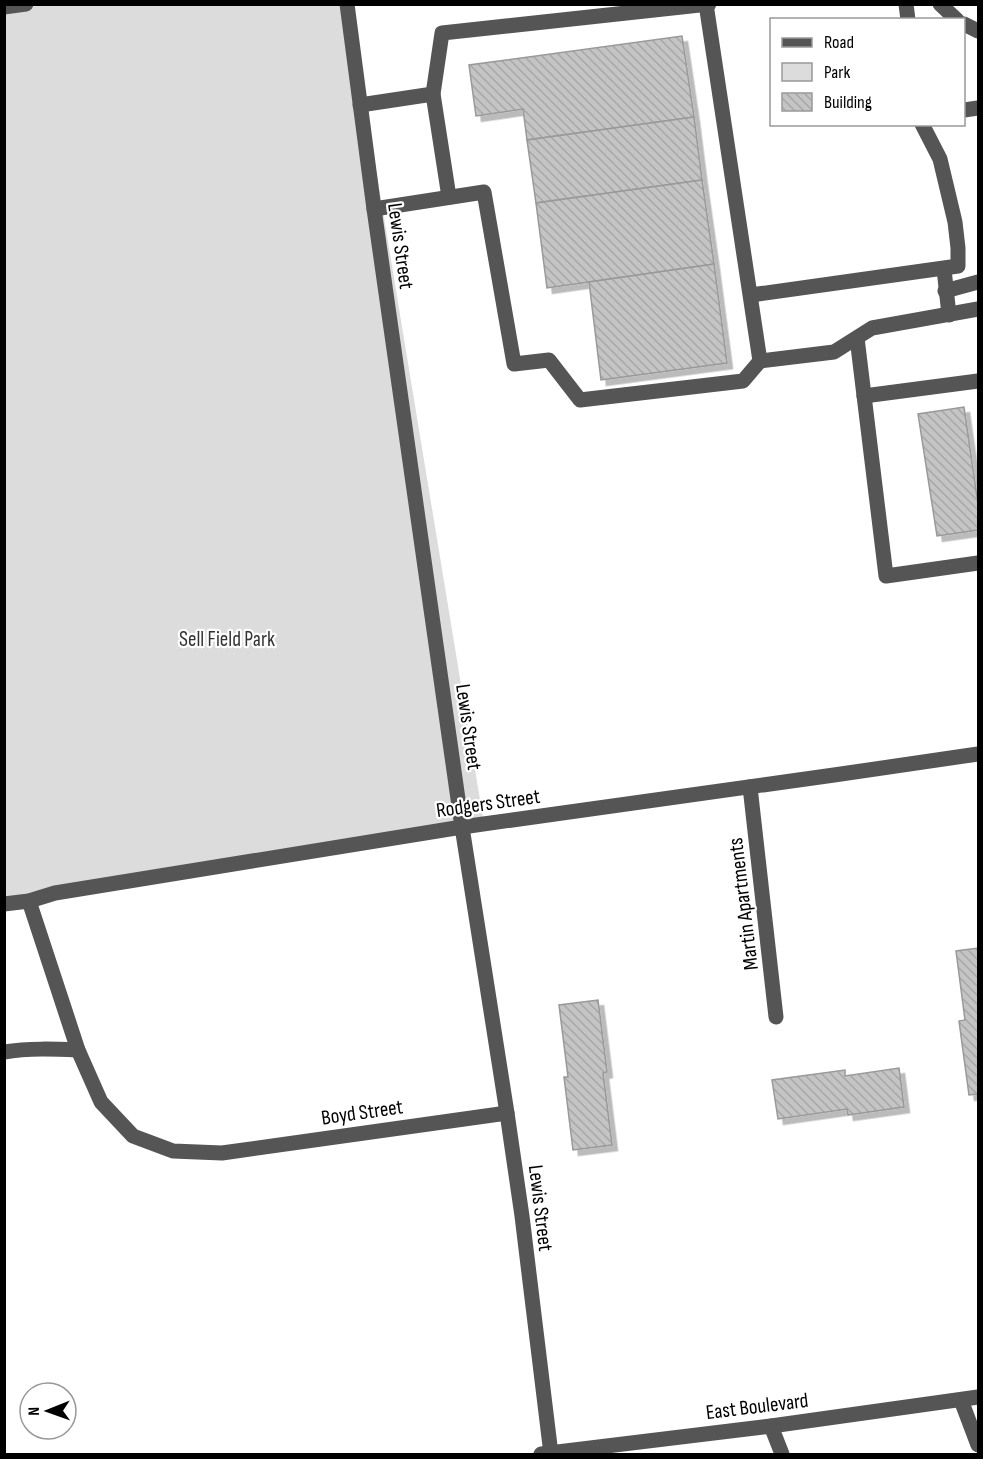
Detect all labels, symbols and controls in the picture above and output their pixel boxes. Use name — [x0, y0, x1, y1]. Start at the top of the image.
legend — [770, 18, 965, 126]
text: Road — [824, 32, 854, 53]
text: Park — [824, 62, 850, 83]
text: Building — [824, 92, 872, 113]
street label: Lewis Street — [382, 201, 419, 291]
park label: Sell Field Park — [179, 627, 275, 652]
street label: Lewis Street — [450, 682, 487, 772]
street label: Rodgers Street — [435, 784, 542, 823]
street label: Martin Apartments — [723, 836, 764, 972]
street label: Boyd Street — [320, 1094, 405, 1131]
street label: Lewis Street — [523, 1163, 558, 1253]
north arrow — [18, 1381, 78, 1441]
street label: East Boulevard — [704, 1388, 810, 1425]
text: N — [25, 1407, 44, 1416]

